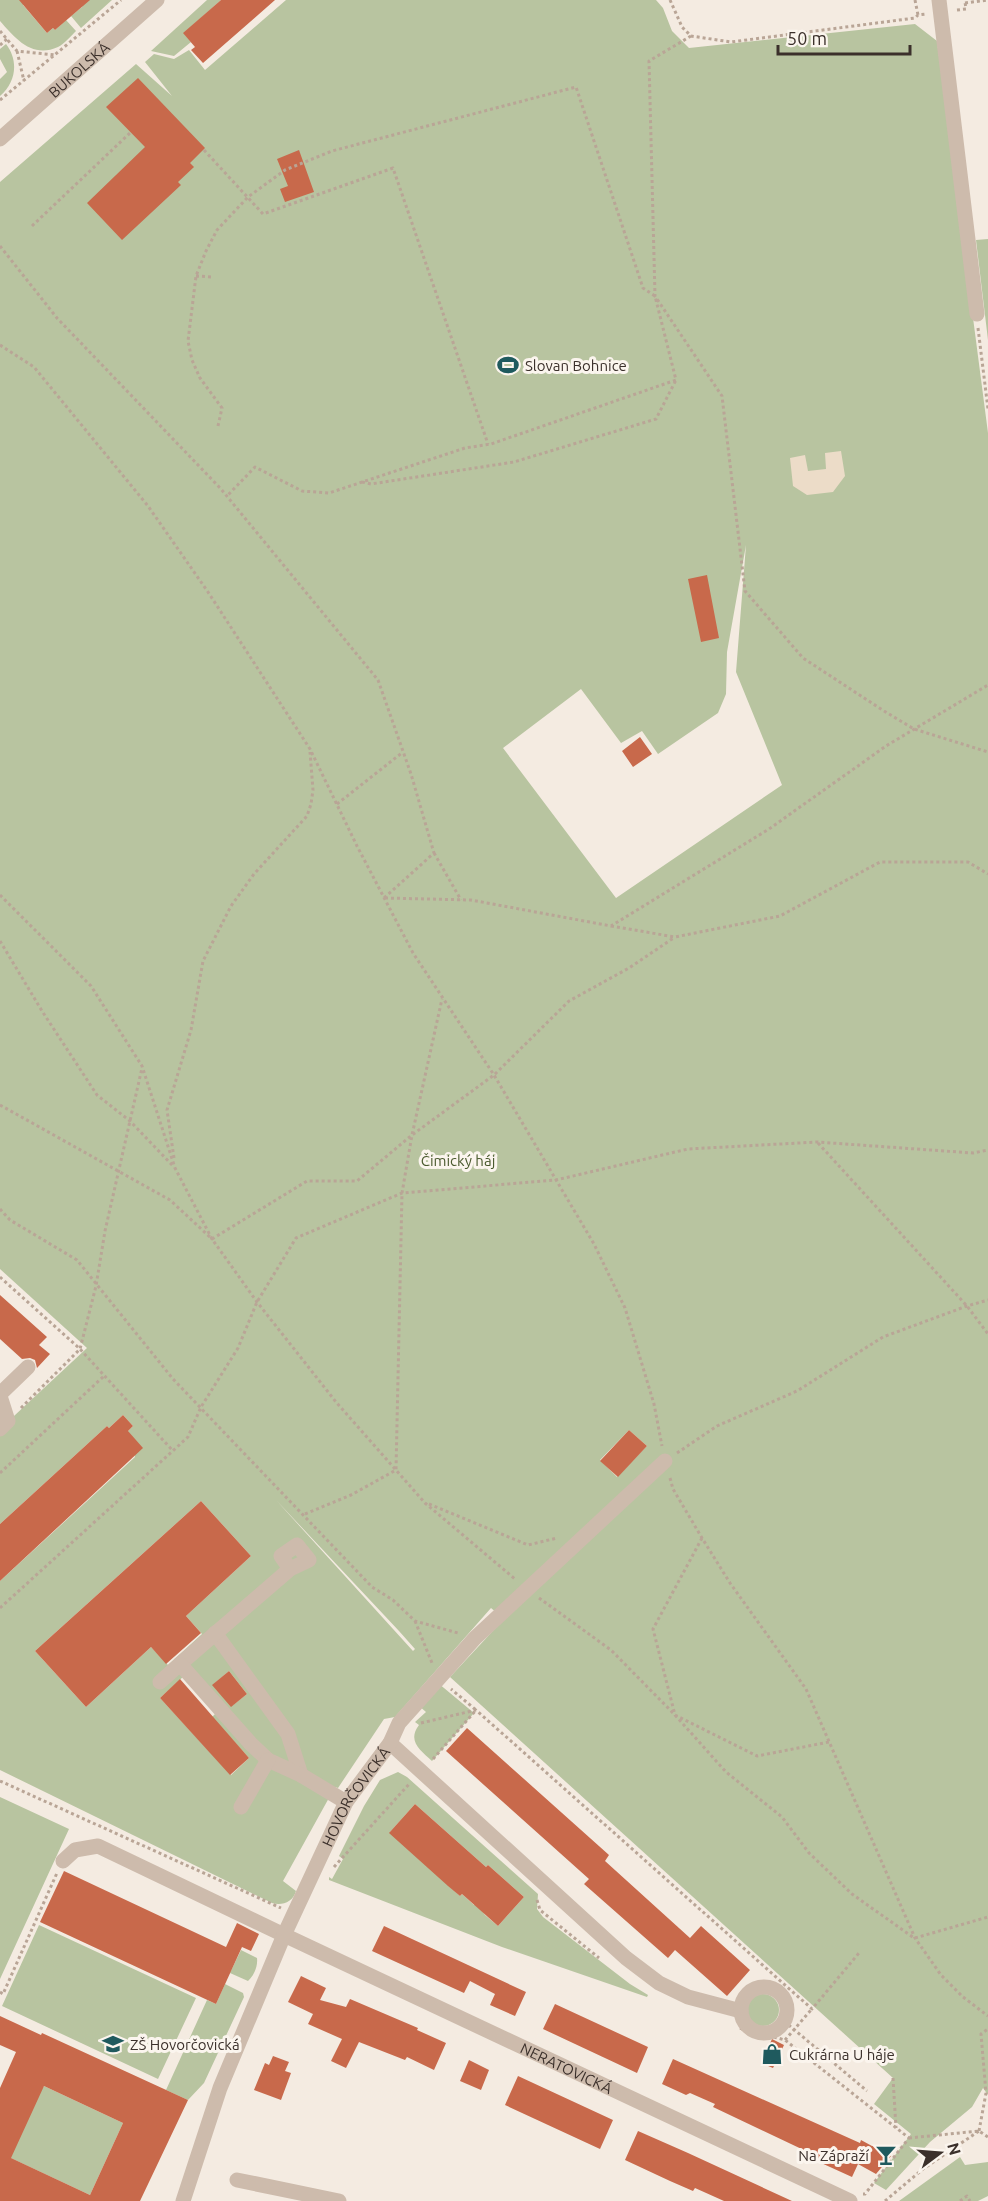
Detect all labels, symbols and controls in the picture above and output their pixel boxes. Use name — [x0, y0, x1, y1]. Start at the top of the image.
scale bar — [778, 18, 910, 56]
text: 50 m — [787, 28, 827, 48]
street label: BUKOLSKÁ — [45, 38, 113, 101]
sports icon: Slovan Bohnice — [496, 353, 520, 377]
place label: Slovan Bohnice — [525, 357, 627, 374]
park label: Čimický háj — [421, 1152, 495, 1169]
street label: HOVORČOVICKÁ — [318, 1743, 393, 1849]
school or university icon: ZŠ Hovorčovická — [101, 2032, 125, 2056]
place label: ZŠ Hovorčovická — [130, 2036, 240, 2053]
street label: NERATOVICKÁ — [518, 2039, 615, 2097]
shop icon: Cukrárna U háje — [760, 2042, 784, 2066]
place label: Cukrárna U háje — [789, 2046, 895, 2063]
north arrow — [910, 2123, 970, 2183]
text: N — [944, 2141, 965, 2157]
bar icon: Na Zápraží — [874, 2143, 898, 2167]
place label: Na Zápraží — [798, 2147, 869, 2164]

